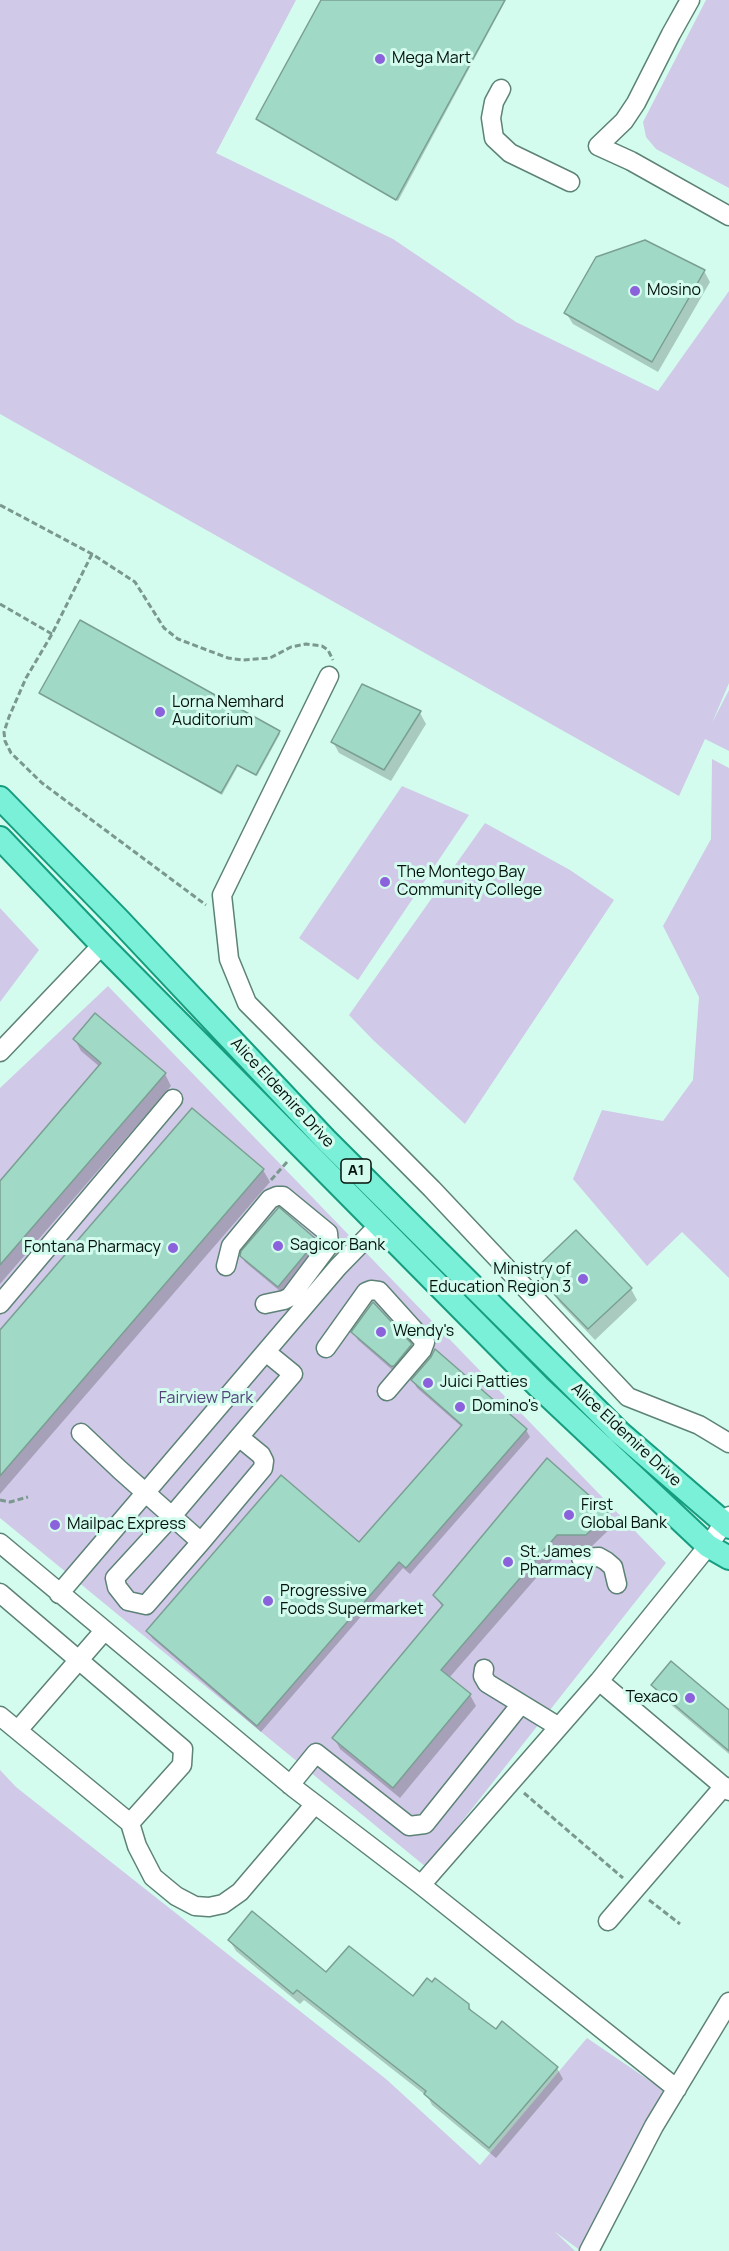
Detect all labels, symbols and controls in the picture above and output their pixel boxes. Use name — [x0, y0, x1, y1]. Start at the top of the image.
place label: Mega Mart — [392, 49, 471, 69]
marker: Mega Mart — [373, 52, 387, 66]
place label: Mosino — [647, 281, 701, 301]
marker: Mosino — [628, 284, 642, 298]
place label: Lorna Nemhard Auditorium — [172, 693, 284, 731]
marker: Lorna Nemhard Auditorium — [153, 705, 167, 719]
place label: The Montego Bay Community College — [397, 863, 542, 901]
marker: The Montego Bay Community College — [378, 875, 392, 889]
street label: Alice Eldemire Drive — [226, 1034, 338, 1152]
road number: A1 — [341, 1159, 371, 1183]
place label: Sagicor Bank — [290, 1236, 385, 1256]
place label: Fontana Pharmacy — [24, 1238, 161, 1258]
marker: Sagicor Bank — [271, 1239, 285, 1253]
marker: Fontana Pharmacy — [166, 1241, 180, 1255]
place label: Ministry of Education Region 3 — [429, 1260, 571, 1298]
marker: Ministry of Education Region 3 — [576, 1272, 590, 1286]
place label: Wendy's — [393, 1322, 454, 1342]
marker: Wendy's — [374, 1325, 388, 1339]
place label: Juici Patties — [440, 1373, 528, 1393]
marker: Juici Patties — [421, 1376, 435, 1390]
street label: Alice Eldemire Drive — [567, 1379, 685, 1491]
park label: Fairview Park — [159, 1389, 253, 1409]
place label: Domino's — [472, 1397, 538, 1417]
marker: Domino's — [453, 1400, 467, 1414]
place label: First Global Bank — [581, 1496, 667, 1534]
marker: First Global Bank — [562, 1508, 576, 1522]
place label: Mailpac Express — [67, 1515, 186, 1535]
marker: Mailpac Express — [48, 1518, 62, 1532]
place label: St. James Pharmacy — [520, 1543, 593, 1581]
marker: St. James Pharmacy — [501, 1555, 515, 1569]
place label: Progressive Foods Supermarket — [280, 1582, 424, 1620]
marker: Progressive Foods Supermarket — [261, 1594, 275, 1608]
place label: Texaco — [626, 1688, 678, 1708]
marker: Texaco — [683, 1691, 697, 1705]

